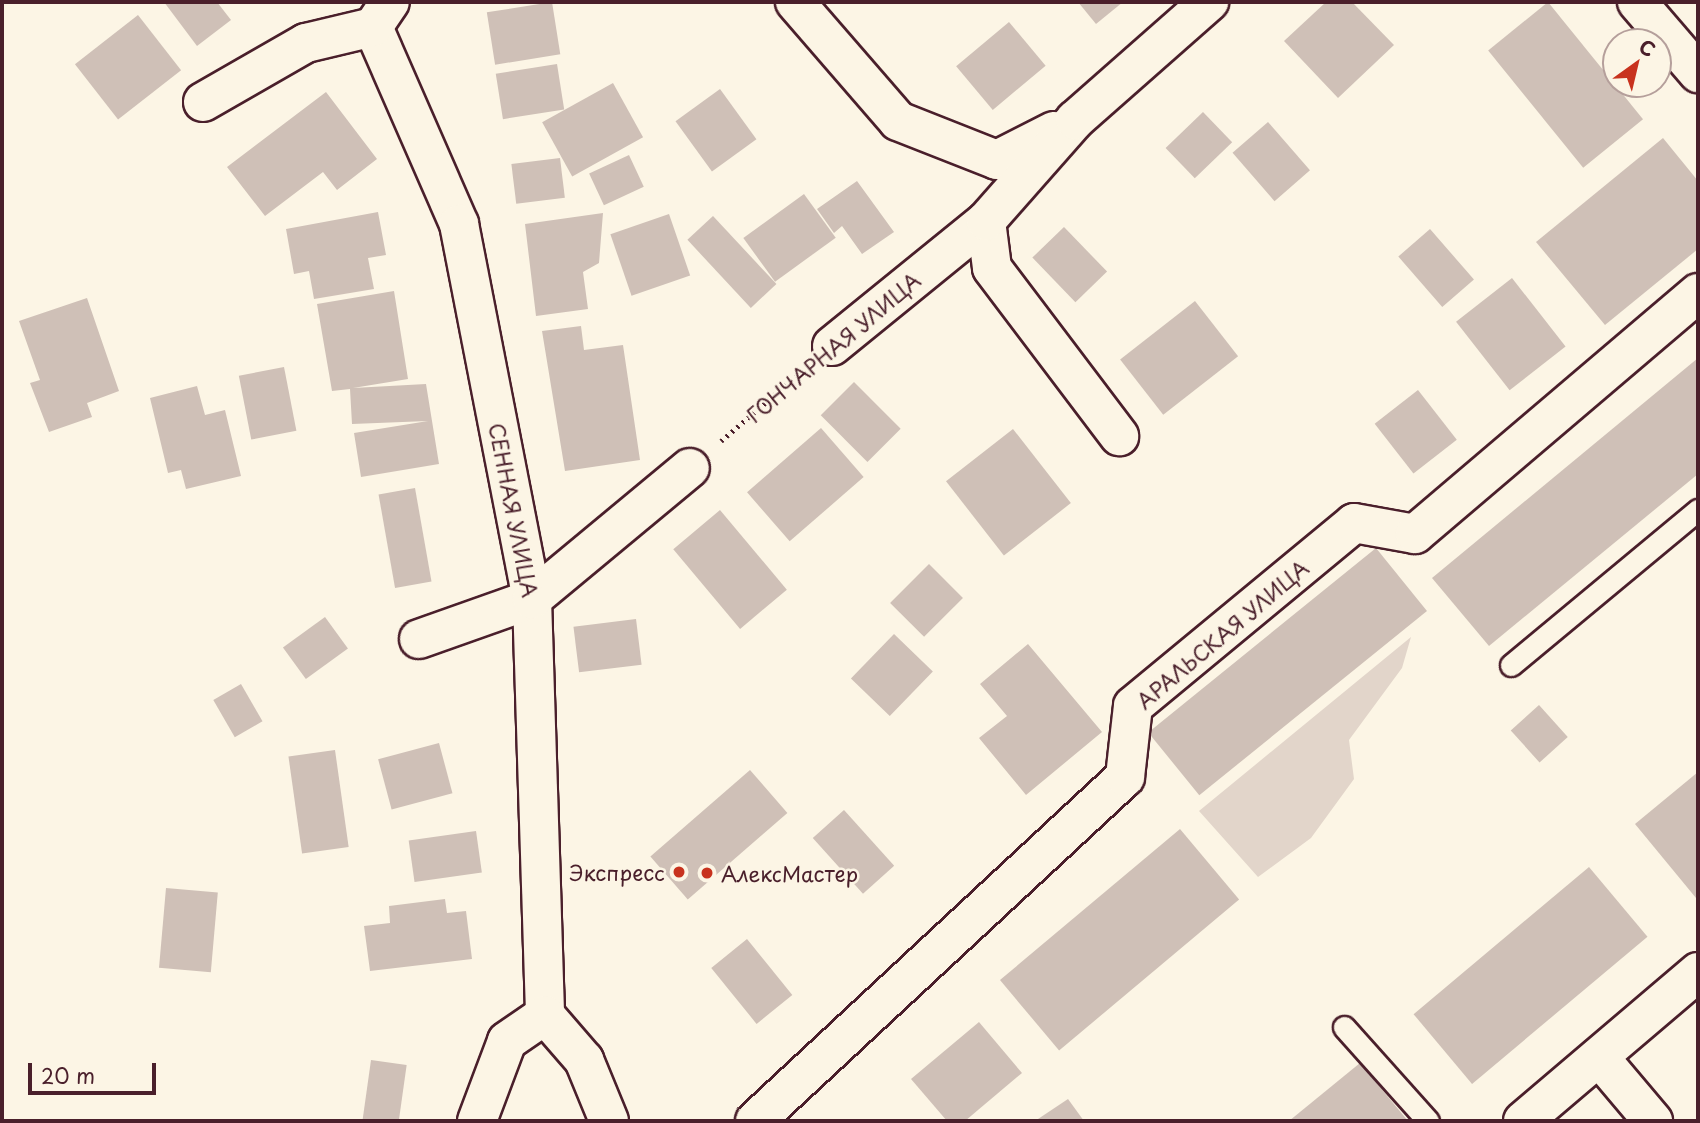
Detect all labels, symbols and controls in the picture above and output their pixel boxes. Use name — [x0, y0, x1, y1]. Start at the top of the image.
north arrow — [1602, 28, 1672, 98]
text: С — [1634, 32, 1661, 63]
street label: ГОНЧАРНАЯ УЛИЦА — [741, 267, 925, 427]
street label: СЕННАЯ УЛИЦА — [485, 421, 543, 599]
street label: АРАЛЬСКАЯ УЛИЦА — [1131, 555, 1313, 713]
place label: Экспресс — [569, 859, 665, 885]
place label: АлексМастер — [721, 860, 858, 886]
marker: Экспресс — [671, 864, 687, 880]
marker: АлексМастер — [699, 865, 715, 881]
scale bar — [32, 1050, 159, 1094]
text: 20 m — [41, 1059, 95, 1091]

